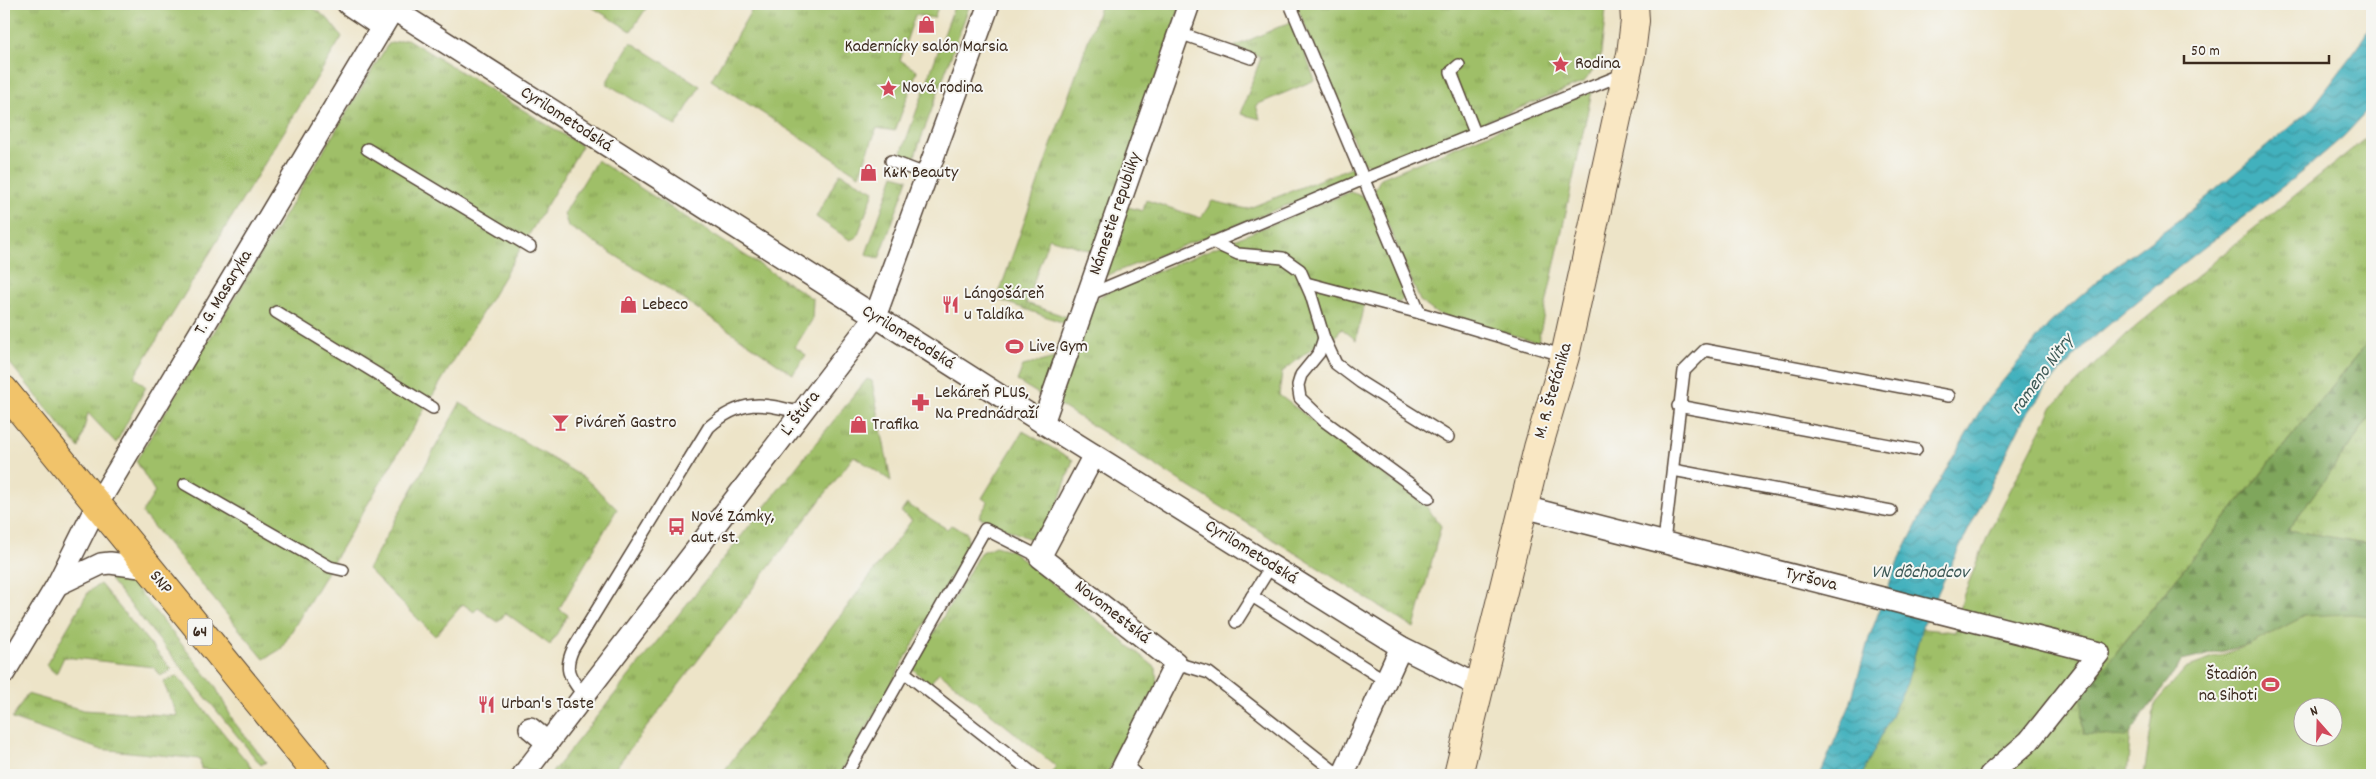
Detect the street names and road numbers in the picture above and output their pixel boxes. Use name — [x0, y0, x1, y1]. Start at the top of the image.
street label: Cyrilometodská — [515, 81, 617, 159]
street label: Námestie republiky — [1083, 149, 1149, 279]
street label: T. G. Masaryka — [189, 245, 260, 340]
street label: Cyrilometodská — [857, 299, 959, 377]
street label: M. R. Štefánika — [1528, 340, 1580, 442]
street label: Ľ. Štúra — [775, 386, 827, 442]
street label: Cyrilometodská — [1200, 514, 1302, 592]
street label: Tyršova — [1782, 561, 1840, 599]
street label: SNP — [142, 565, 178, 601]
street label: Novomestská — [1068, 575, 1156, 651]
road number: 64 — [188, 618, 212, 646]

